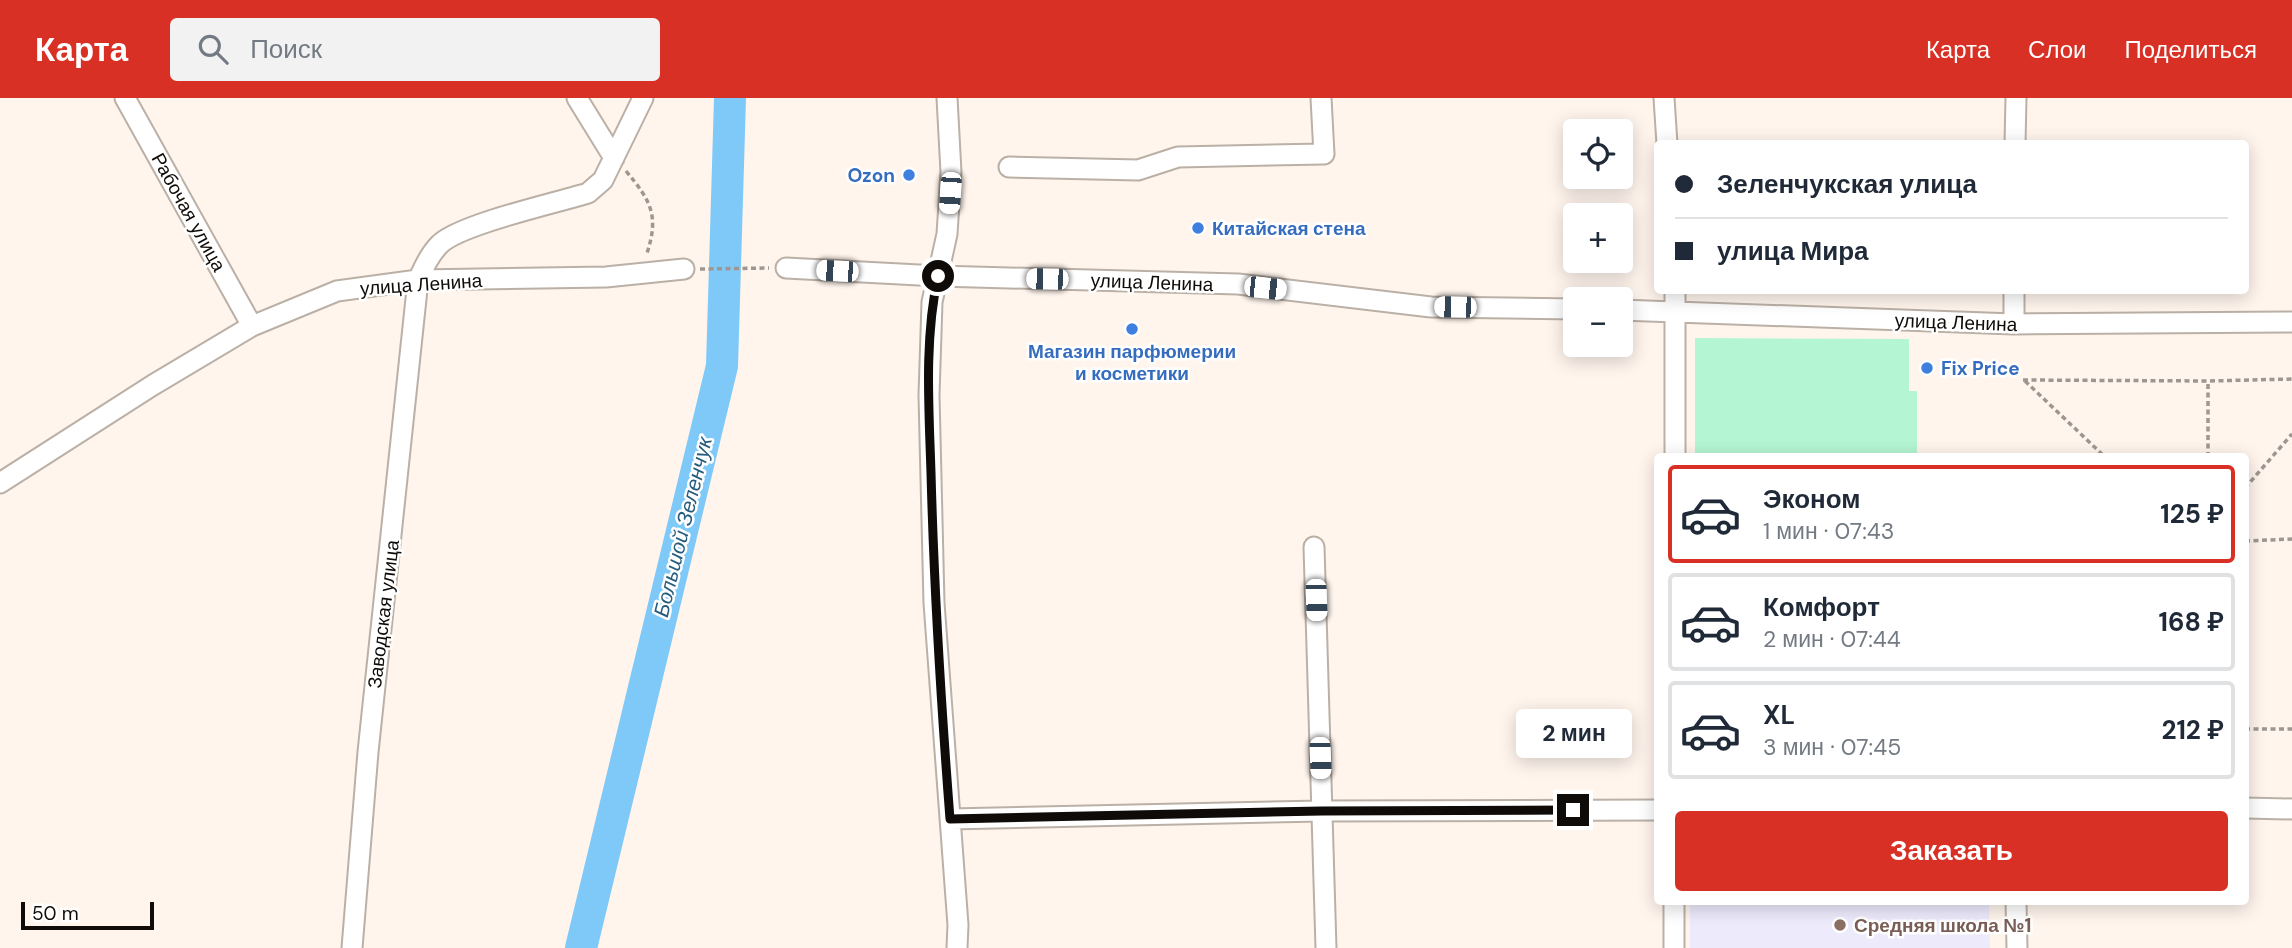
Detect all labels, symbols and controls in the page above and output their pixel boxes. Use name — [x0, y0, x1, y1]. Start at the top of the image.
search box — [170, 18, 660, 81]
text: Карта — [35, 28, 128, 71]
icon: search — [194, 30, 232, 68]
text: Поиск — [250, 32, 322, 66]
text: Карта — [1926, 34, 1990, 65]
text: Слои — [2028, 34, 2086, 65]
text: Поделиться — [2124, 34, 2257, 65]
map controls — [1563, 119, 1633, 357]
button: locate — [1563, 119, 1633, 189]
street label: Рабочая улица — [146, 149, 232, 276]
place label: Ozon — [847, 163, 895, 188]
marker: Ozon — [901, 167, 917, 183]
text: Зеленчукская улица — [1717, 167, 1977, 201]
car — [939, 171, 962, 215]
button: + — [1563, 203, 1633, 273]
place label: Китайская стена — [1212, 216, 1366, 241]
marker: Китайская стена — [1190, 220, 1206, 236]
text: улица Мира — [1717, 234, 1868, 268]
car — [816, 259, 859, 283]
route start — [922, 260, 954, 292]
street label: улица Ленина — [359, 268, 483, 301]
car — [1026, 268, 1069, 290]
street label: улица Ленина — [1090, 268, 1214, 297]
car — [1244, 275, 1287, 301]
button: − — [1563, 287, 1633, 357]
car — [1434, 296, 1477, 318]
street label: улица Ленина — [1894, 308, 2018, 337]
marker: Магазин парфюмерии и косметики — [1124, 321, 1140, 337]
place label: Магазин парфюмерии и косметики — [1028, 339, 1236, 386]
place label: Fix Price — [1941, 356, 2020, 381]
marker: Fix Price — [1919, 360, 1935, 376]
water label: Большой Зеленчук — [647, 433, 719, 620]
text: Эконом — [1763, 482, 1861, 516]
icon: car — [1679, 483, 1742, 546]
text: 125 ₽ — [2160, 497, 2224, 531]
text: 1 мин · 07:43 — [1763, 516, 1894, 546]
street label: Заводская улица — [362, 538, 405, 690]
car — [1305, 579, 1328, 621]
text: Комфорт — [1763, 590, 1880, 624]
icon: car — [1679, 591, 1742, 654]
text: 168 ₽ — [2158, 605, 2224, 639]
text: 2 мин · 07:44 — [1763, 624, 1901, 654]
text: XL — [1763, 698, 1795, 732]
icon: car — [1679, 699, 1742, 762]
callout: 2 мин — [1515, 708, 1631, 758]
text: 212 ₽ — [2161, 713, 2224, 747]
text: 2 мин — [1542, 718, 1606, 748]
text: 3 мин · 07:45 — [1763, 732, 1901, 762]
car — [1309, 737, 1332, 779]
route end — [1557, 794, 1589, 826]
button: Заказать — [1675, 811, 2228, 891]
scale bar — [21, 899, 154, 931]
text: 50 m — [32, 901, 79, 926]
place label: Средняя школа №1 — [1854, 913, 2032, 938]
marker: Средняя школа №1 — [1832, 917, 1848, 933]

